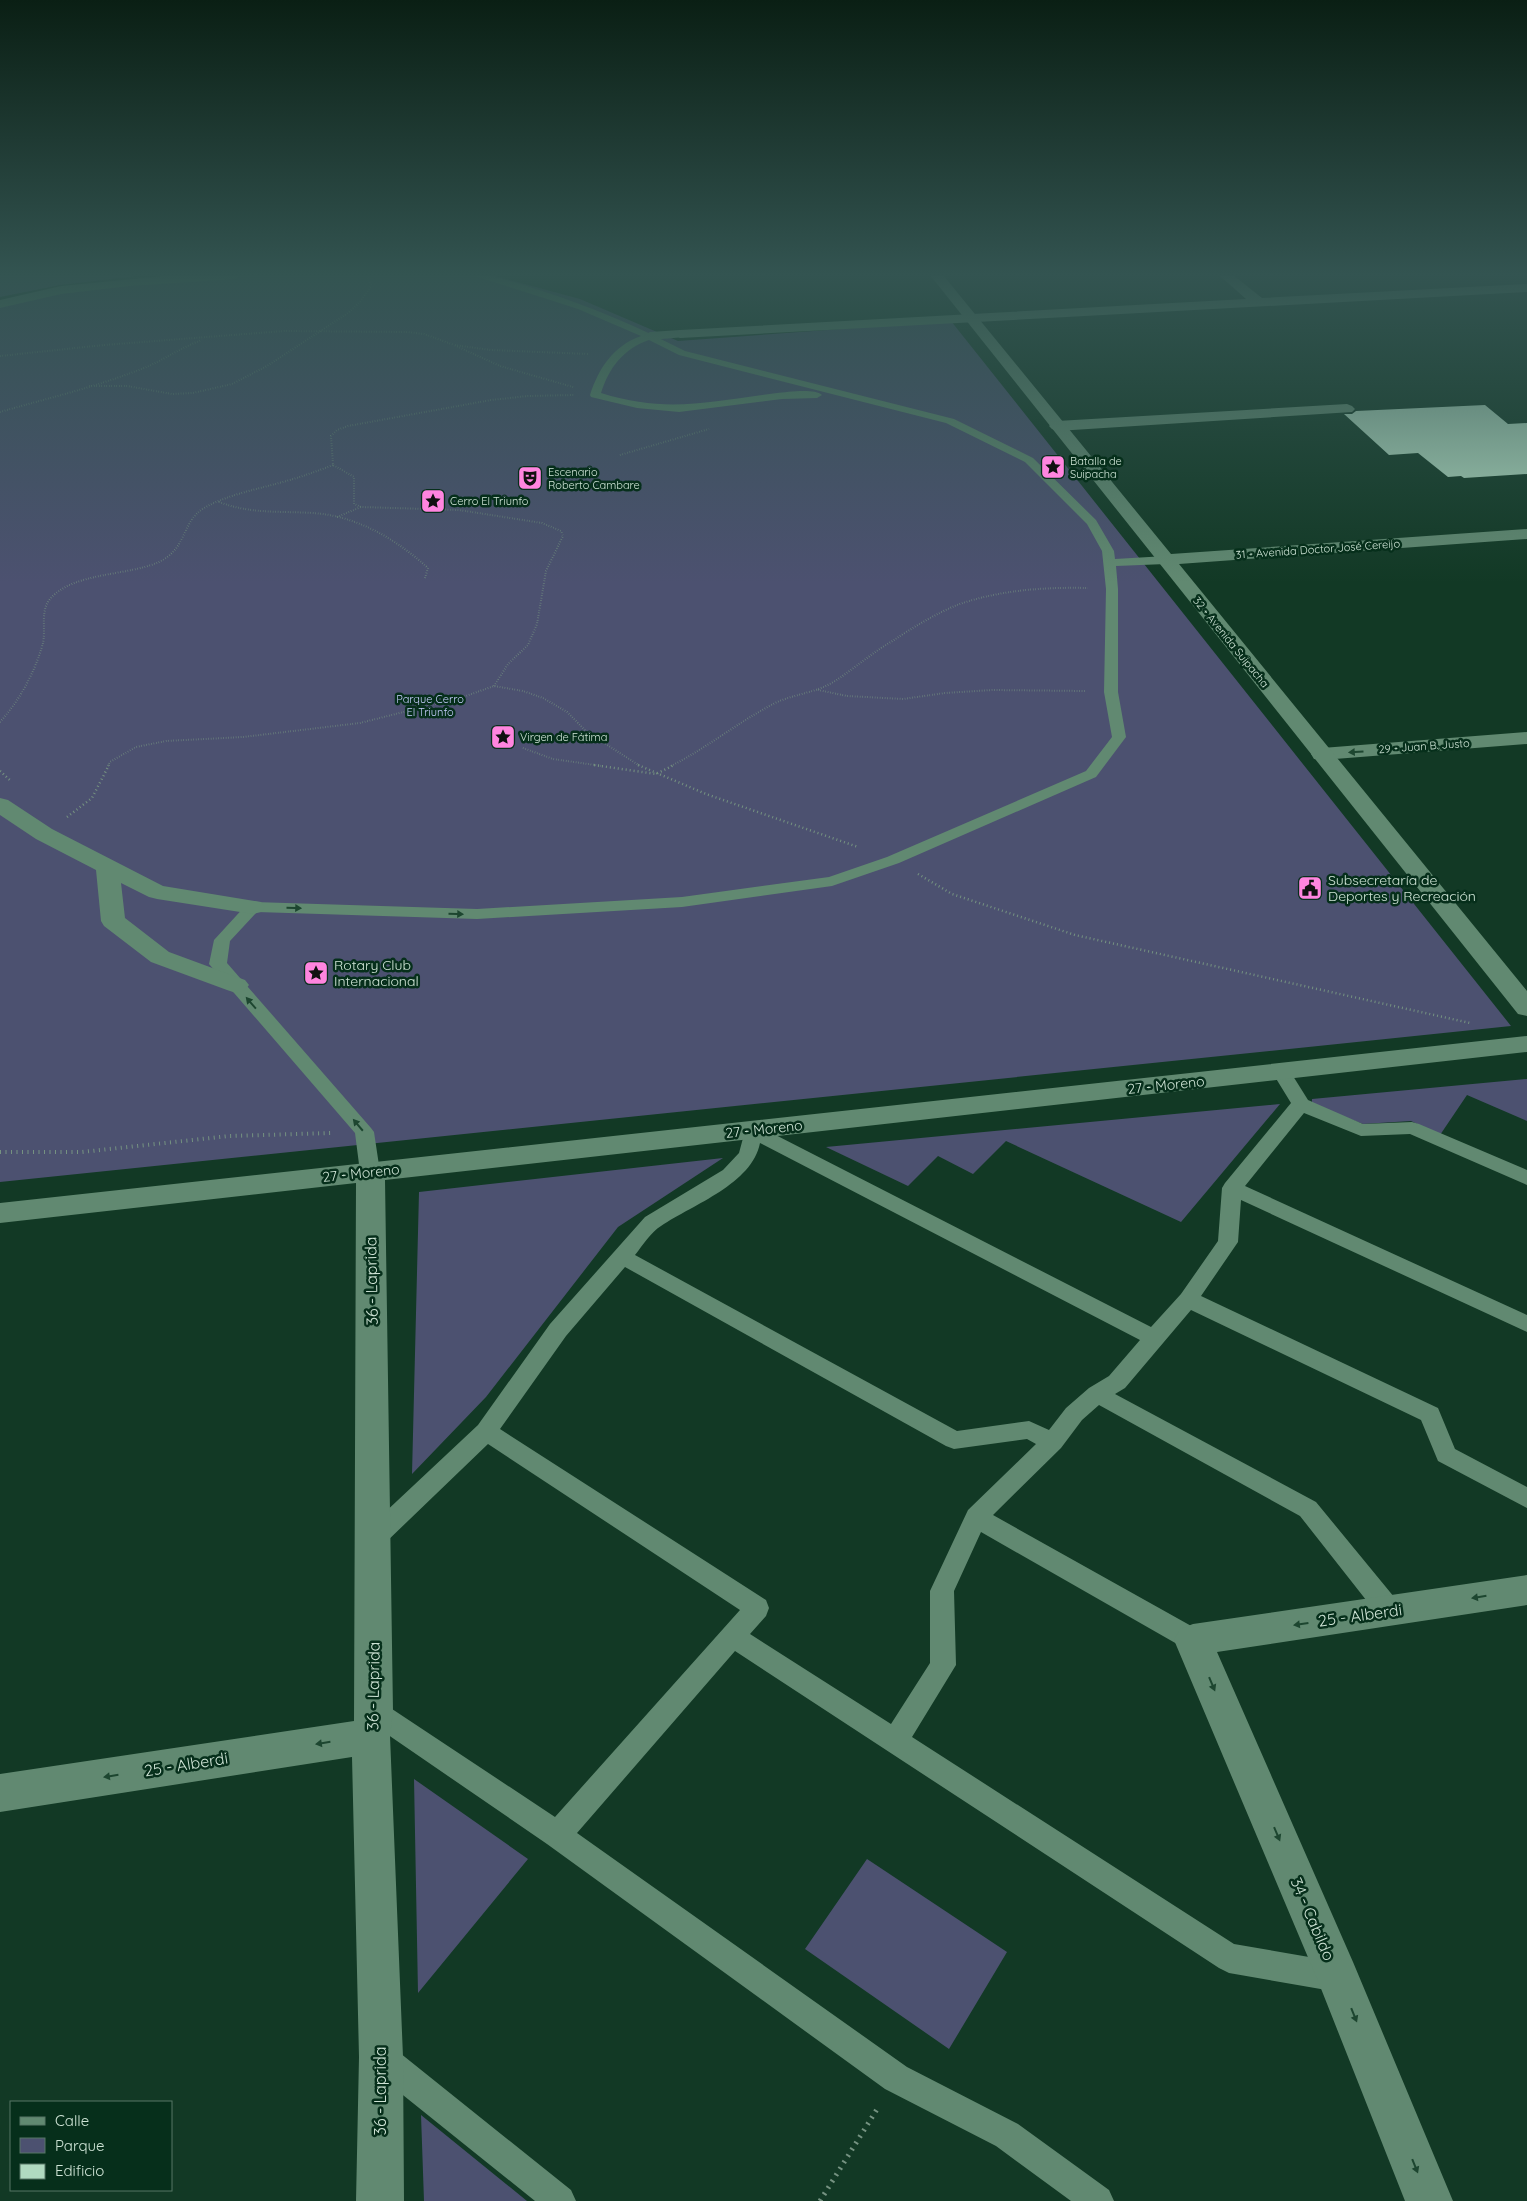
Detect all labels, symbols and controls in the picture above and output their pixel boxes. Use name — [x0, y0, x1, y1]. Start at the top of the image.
place icon: Batalla de Suipacha — [1040, 454, 1066, 480]
place label: Batalla de Suipacha — [1070, 454, 1122, 481]
theatre icon: Escenario Roberto Cambare — [517, 465, 543, 491]
place label: Escenario Roberto Cambare — [548, 465, 640, 492]
place icon: Cerro El Triunfo — [420, 488, 446, 514]
place label: Cerro El Triunfo — [450, 494, 529, 508]
street label: 31 - Avenida Doctor José Cereijo — [1235, 536, 1401, 562]
street label: 32 - Avenida Suipacha — [1190, 594, 1272, 690]
park label: Parque Cerro El Triunfo — [396, 692, 464, 719]
place icon: Virgen de Fátima — [490, 724, 516, 750]
place label: Virgen de Fátima — [520, 730, 607, 744]
street label: 29 - Juan B. Justo — [1378, 736, 1470, 756]
one-way arrow — [1348, 748, 1364, 756]
place label: Subsecretaría de Deportes y Recreación — [1328, 871, 1476, 905]
public building icon: Subsecretaría de Deportes y Recreación — [1297, 875, 1323, 901]
one-way arrow — [286, 905, 302, 913]
one-way arrow — [449, 910, 465, 918]
place label: Rotary Club Internacional — [334, 956, 419, 990]
place icon: Rotary Club Internacional — [303, 960, 329, 986]
one-way arrow — [246, 997, 257, 1010]
street label: 27 - Moreno — [1127, 1072, 1205, 1098]
street label: 27 - Moreno — [725, 1116, 803, 1142]
one-way arrow — [352, 1120, 364, 1132]
street label: 27 - Moreno — [322, 1160, 400, 1186]
street label: 36 - Laprida — [360, 1236, 382, 1326]
one-way arrow — [1470, 1594, 1486, 1602]
street label: 25 - Alberdi — [1317, 1599, 1403, 1631]
one-way arrow — [1293, 1620, 1309, 1628]
street label: 36 - Laprida — [362, 1641, 384, 1731]
one-way arrow — [1209, 1677, 1217, 1691]
one-way arrow — [315, 1740, 331, 1748]
street label: 25 - Alberdi — [143, 1748, 229, 1780]
one-way arrow — [102, 1772, 118, 1780]
one-way arrow — [1273, 1827, 1281, 1841]
street label: 34 - Cabildo — [1287, 1875, 1339, 1963]
one-way arrow — [1350, 2008, 1358, 2023]
street label: 36 - Laprida — [370, 2047, 390, 2135]
legend — [10, 2101, 172, 2191]
text: Calle — [55, 2111, 89, 2130]
text: Parque — [55, 2136, 105, 2155]
one-way arrow — [1411, 2159, 1419, 2174]
text: Edificio — [55, 2161, 104, 2180]

